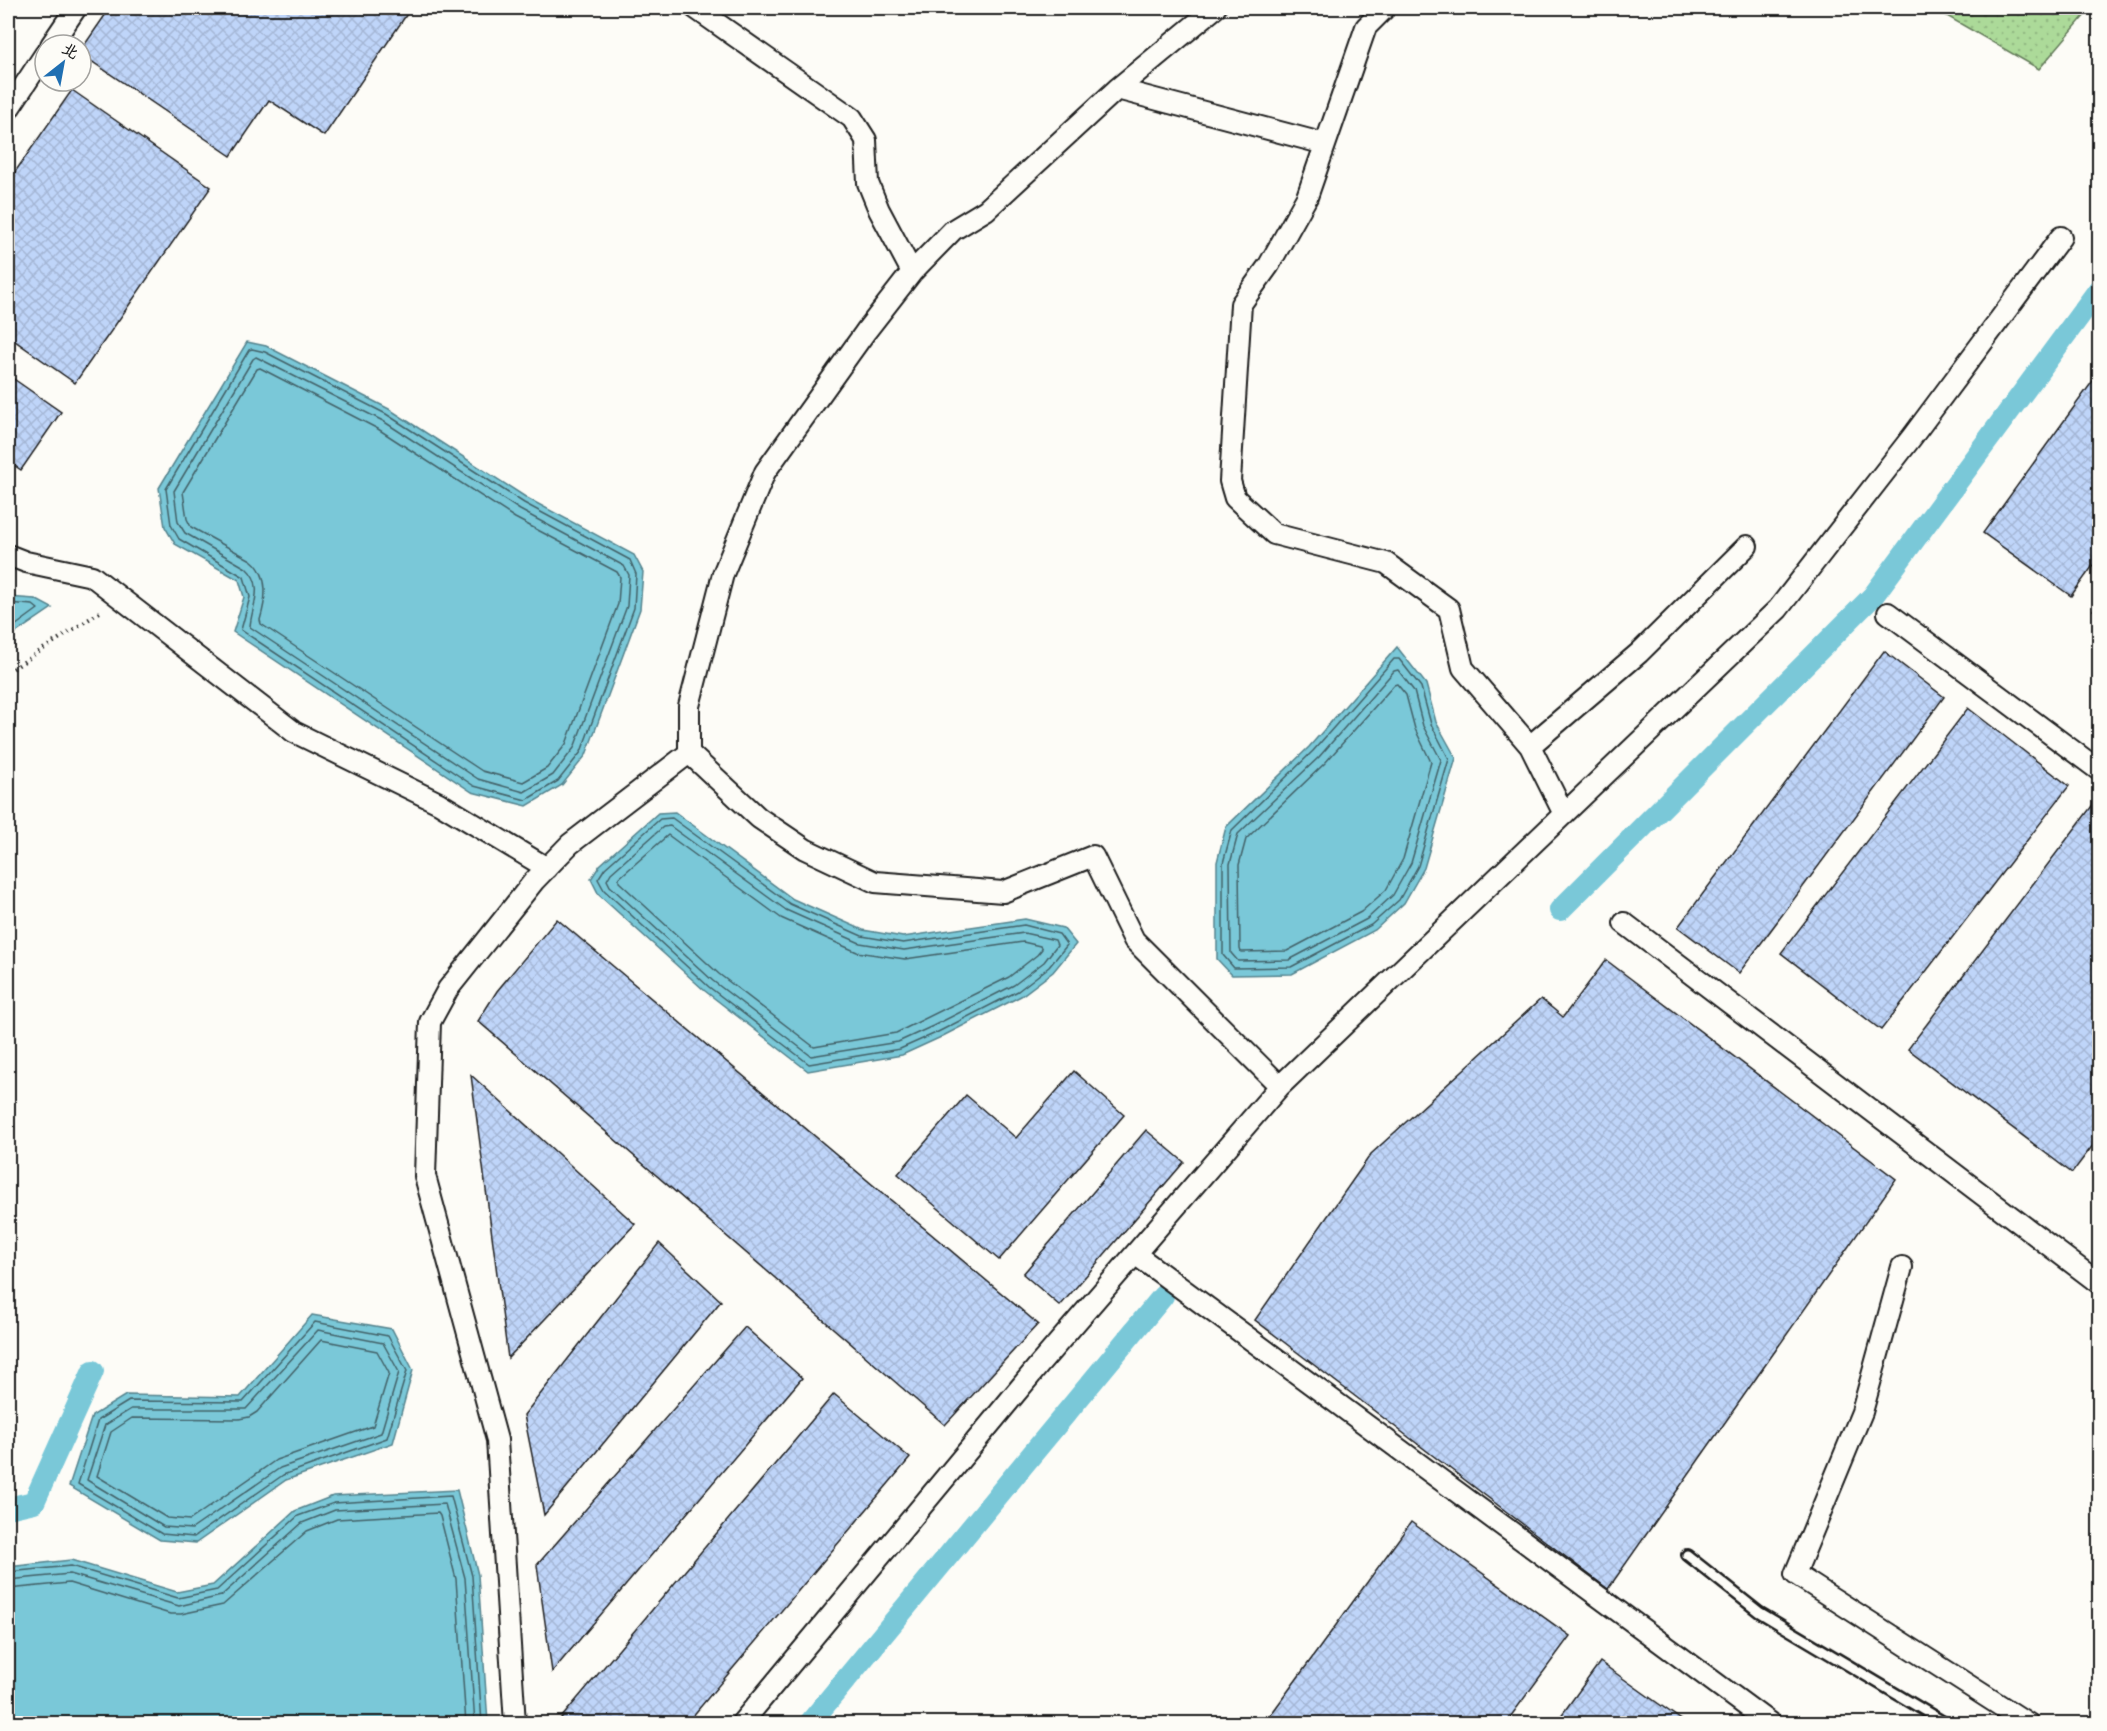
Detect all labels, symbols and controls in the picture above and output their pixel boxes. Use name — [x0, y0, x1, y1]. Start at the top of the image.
north arrow — [33, 33, 93, 93]
text: 北 — [56, 34, 85, 67]

